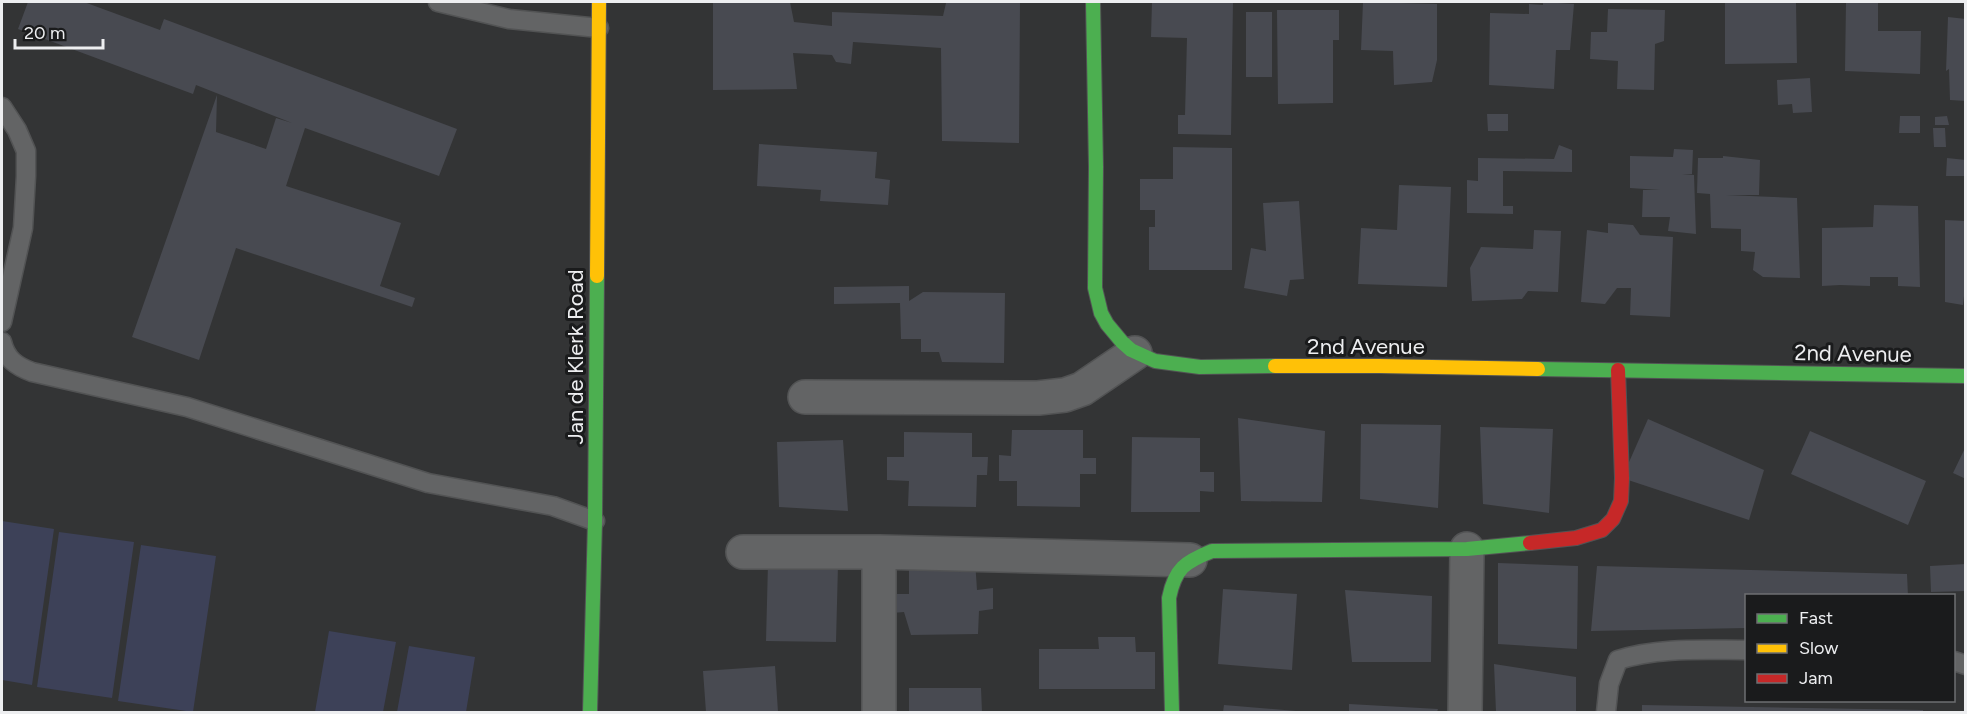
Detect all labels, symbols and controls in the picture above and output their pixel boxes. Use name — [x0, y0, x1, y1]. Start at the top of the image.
scale bar — [15, 12, 104, 50]
text: 20 m — [24, 22, 65, 44]
street label: Jan de Klerk Road — [562, 269, 589, 445]
street label: 2nd Avenue — [1307, 333, 1425, 360]
street label: 2nd Avenue — [1794, 339, 1912, 368]
legend — [1745, 594, 1955, 702]
text: Fast — [1799, 607, 1833, 629]
text: Slow — [1799, 637, 1838, 659]
text: Jam — [1799, 667, 1833, 689]

